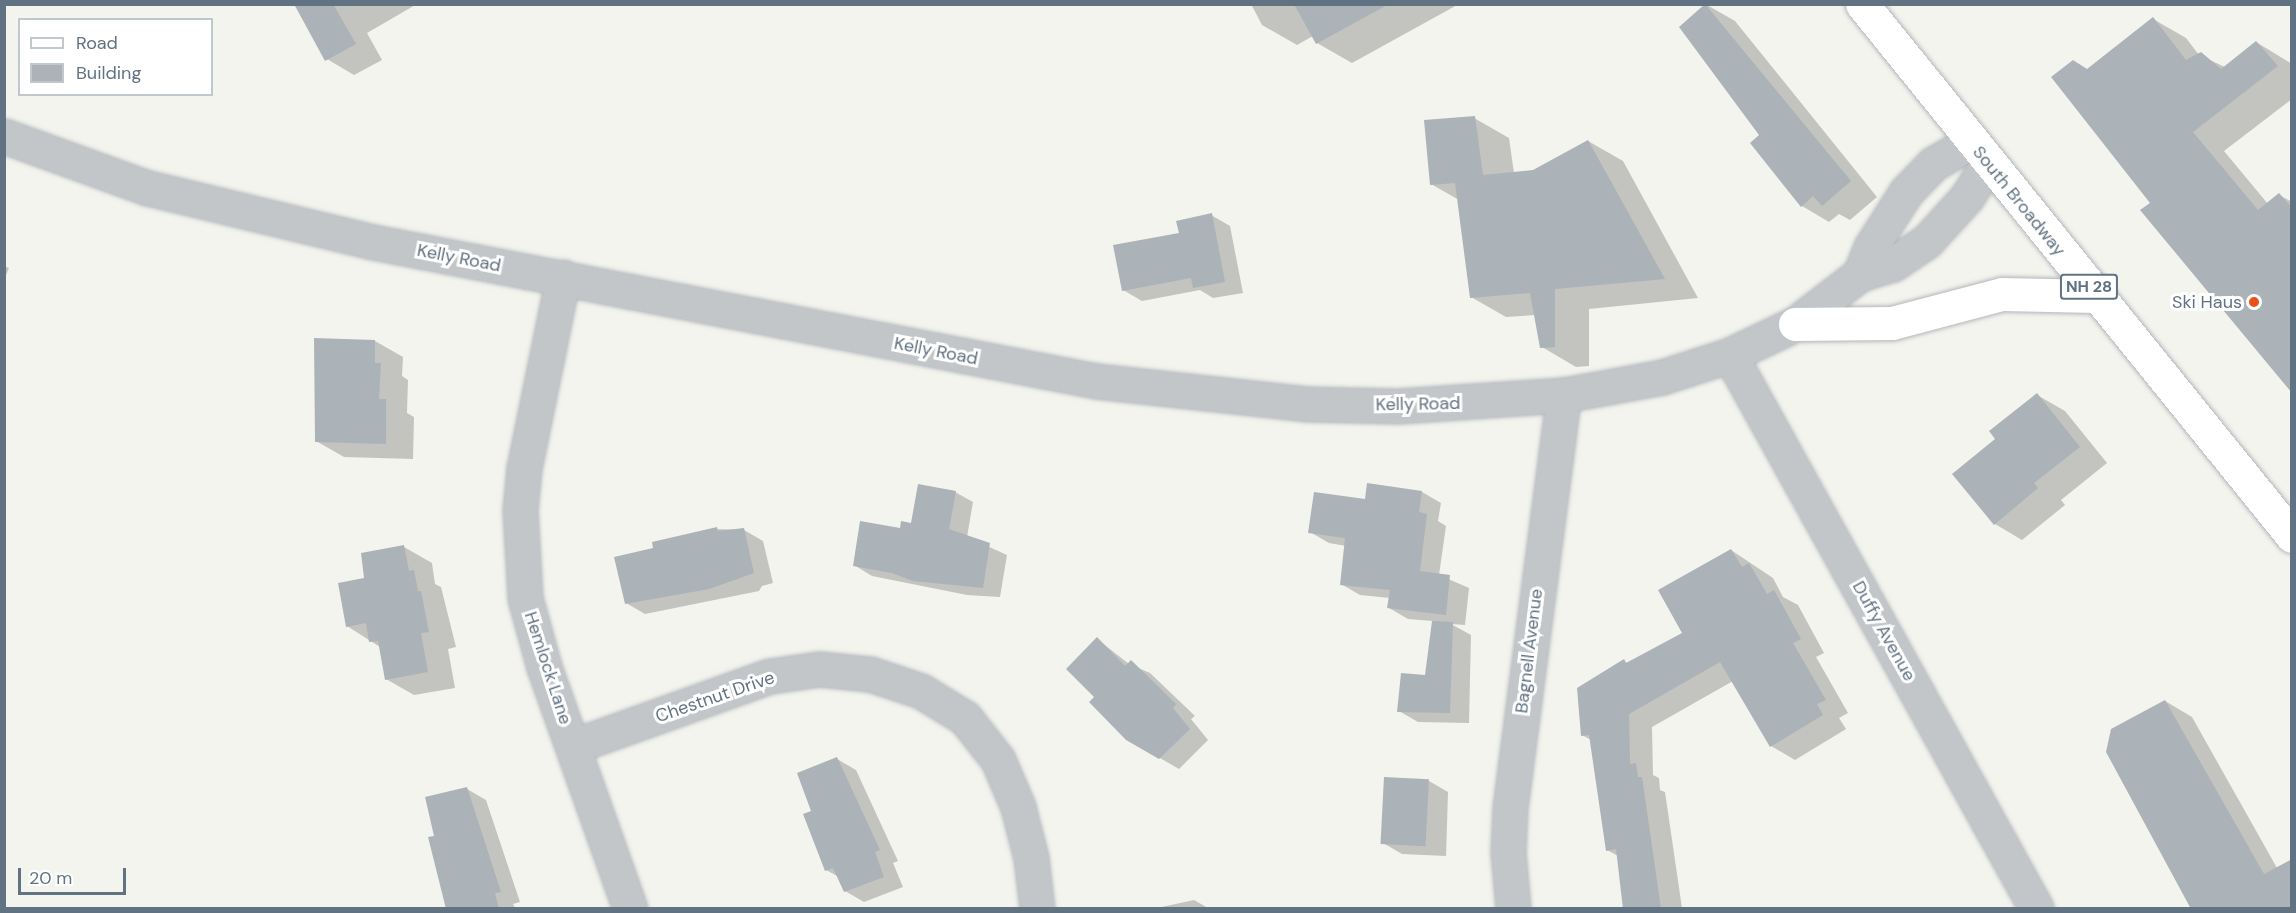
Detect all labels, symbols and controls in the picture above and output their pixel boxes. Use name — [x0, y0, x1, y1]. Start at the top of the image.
legend — [18, 18, 213, 96]
text: Road — [76, 31, 118, 55]
text: Building — [76, 61, 141, 85]
street label: South Broadway — [1968, 142, 2070, 260]
street label: Kelly Road — [415, 239, 503, 277]
road number: NH 28 — [2059, 274, 2119, 300]
place label: Ski Haus — [2172, 291, 2242, 313]
marker: Ski Haus — [2247, 295, 2261, 309]
street label: Kelly Road — [892, 332, 980, 370]
street label: Kelly Road — [1375, 392, 1461, 416]
street label: Duffy Avenue — [1848, 577, 1920, 685]
street label: Bagnell Avenue — [1511, 588, 1547, 714]
street label: Hemlock Lane — [520, 609, 576, 727]
street label: Chestnut Drive — [653, 667, 777, 727]
scale bar — [21, 856, 129, 894]
text: 20 m — [29, 866, 72, 890]

